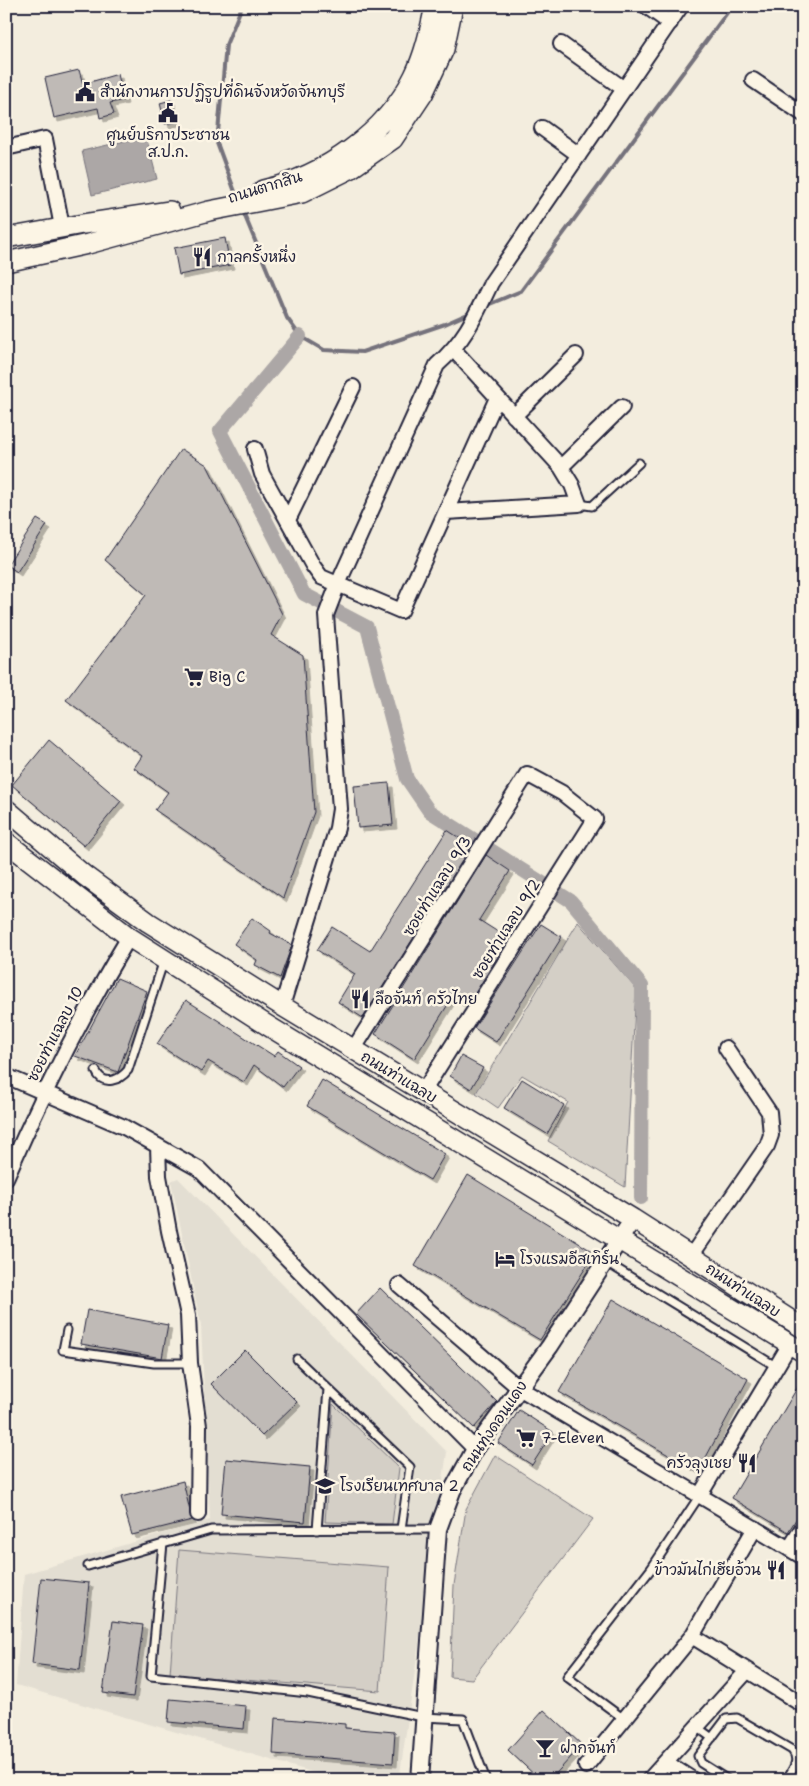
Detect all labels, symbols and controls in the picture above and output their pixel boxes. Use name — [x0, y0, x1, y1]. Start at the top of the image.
place label: สำนักงานการปฏิรูปที่ดินจังหวัดจันทบุรี — [100, 78, 345, 103]
public building icon: สำนักงานการปฏิรูปที่ดินจังหวัดจันทบุรี — [74, 81, 96, 103]
public building icon: ศูนย์บริกาประชาชน ส.ป.ก. — [157, 102, 179, 124]
place label: ศูนย์บริกาประชาชน ส.ป.ก. — [106, 125, 230, 162]
street label: ถนนตากสิน — [225, 166, 305, 208]
place label: กาลครั้งหนึ่ง — [217, 244, 296, 267]
restaurant icon: กาลครั้งหนึ่ง — [191, 246, 213, 268]
supermarket icon: Big C — [183, 666, 205, 688]
place label: Big C — [209, 667, 245, 687]
street label: ซอยท่าแฉลบ 9/3 — [398, 832, 476, 940]
street label: ซอยท่าแฉลบ 9/2 — [467, 875, 545, 983]
street label: ซอยท่าแฉลบ 10 — [22, 983, 88, 1085]
restaurant icon: ลือจันท์ ครัวไทย — [349, 988, 371, 1010]
place label: ลือจันท์ ครัวไทย — [375, 989, 477, 1009]
street label: ถนนท่าแฉลบ — [357, 1046, 441, 1108]
hotel icon: โรงแรมอีสเทิร์น — [494, 1248, 516, 1270]
place label: โรงแรมอีสเทิร์น — [520, 1249, 619, 1269]
street label: ถนนท่าแฉลบ — [702, 1258, 784, 1322]
street label: ถนนทุ่งดอนแดง — [456, 1377, 533, 1476]
supermarket icon: 7-Eleven — [515, 1427, 537, 1449]
place label: 7-Eleven — [541, 1428, 604, 1448]
restaurant icon: ครัวลุงเชย — [736, 1452, 758, 1474]
place label: ครัวลุงเชย — [667, 1453, 732, 1474]
school or university icon: โรงเรียนเทศบาล 2 — [314, 1475, 336, 1497]
place label: โรงเรียนเทศบาล 2 — [340, 1476, 459, 1496]
restaurant icon: ข้าวมันไก่เฮียอ้วน — [765, 1559, 787, 1581]
place label: ข้าวมันไก่เฮียอ้วน — [654, 1560, 761, 1580]
bar icon: ฝากจันท์ — [534, 1737, 556, 1759]
place label: ฝากจันท์ — [560, 1738, 616, 1758]

